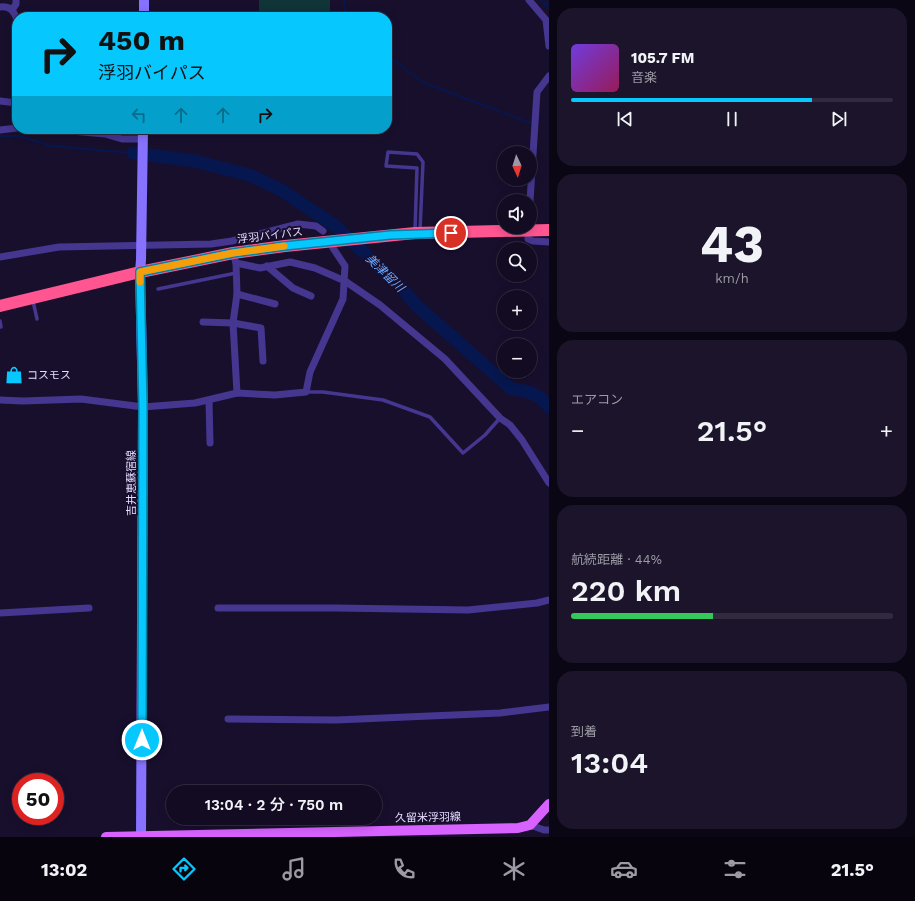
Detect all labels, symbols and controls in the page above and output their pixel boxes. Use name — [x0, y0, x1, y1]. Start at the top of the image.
text: 450 m — [98, 24, 185, 57]
icon: right — [32, 28, 84, 80]
text: 105.7 FM — [631, 49, 694, 67]
text: 浮羽バイパス — [98, 62, 206, 83]
text: 音楽 — [631, 70, 657, 85]
icon: left — [128, 104, 150, 126]
icon: ahead — [170, 104, 192, 126]
icon: ahead — [212, 104, 234, 126]
icon: right — [254, 104, 276, 126]
icon: previous — [614, 108, 636, 130]
icon: pause — [721, 108, 743, 130]
icon: next — [828, 108, 850, 130]
north arrow — [497, 146, 537, 186]
map controls — [497, 146, 537, 378]
button: sound — [497, 194, 537, 234]
text: 43 — [700, 214, 764, 275]
pin — [434, 216, 468, 250]
icon: arrive — [440, 222, 462, 244]
street label: 浮羽バイパス — [237, 225, 303, 246]
button: search — [497, 242, 537, 282]
water label: 美津留川 — [363, 251, 409, 296]
text: km/h — [715, 271, 749, 286]
button: + — [497, 290, 537, 330]
button: − — [497, 338, 537, 378]
shop icon: コスモス — [4, 365, 24, 385]
place label: コスモス — [27, 369, 71, 382]
text: エアコン — [571, 392, 623, 407]
text: 21.5° — [697, 413, 767, 448]
text: − — [571, 418, 584, 443]
text: + — [880, 418, 893, 443]
street label: 吉井恵蘇宿線 — [125, 450, 138, 516]
text: 航続距離 · 44% — [571, 552, 662, 567]
text: 220 km — [571, 573, 681, 608]
position arrow — [121, 719, 163, 761]
text: 到着 — [571, 724, 597, 739]
text: 13:04 — [571, 745, 648, 780]
speed limit sign: 50 — [12, 773, 64, 825]
text: 13:04 · 2 分 · 750 m — [205, 796, 343, 814]
street label: 久留米浮羽線 — [395, 810, 461, 825]
icon: directions — [170, 855, 198, 883]
icon: music — [280, 855, 308, 883]
icon: phone — [390, 855, 418, 883]
icon: climate — [500, 855, 528, 883]
icon: car — [610, 855, 638, 883]
icon: filters — [721, 855, 749, 883]
text: 13:02 — [41, 859, 87, 880]
text: 21.5° — [831, 859, 874, 880]

